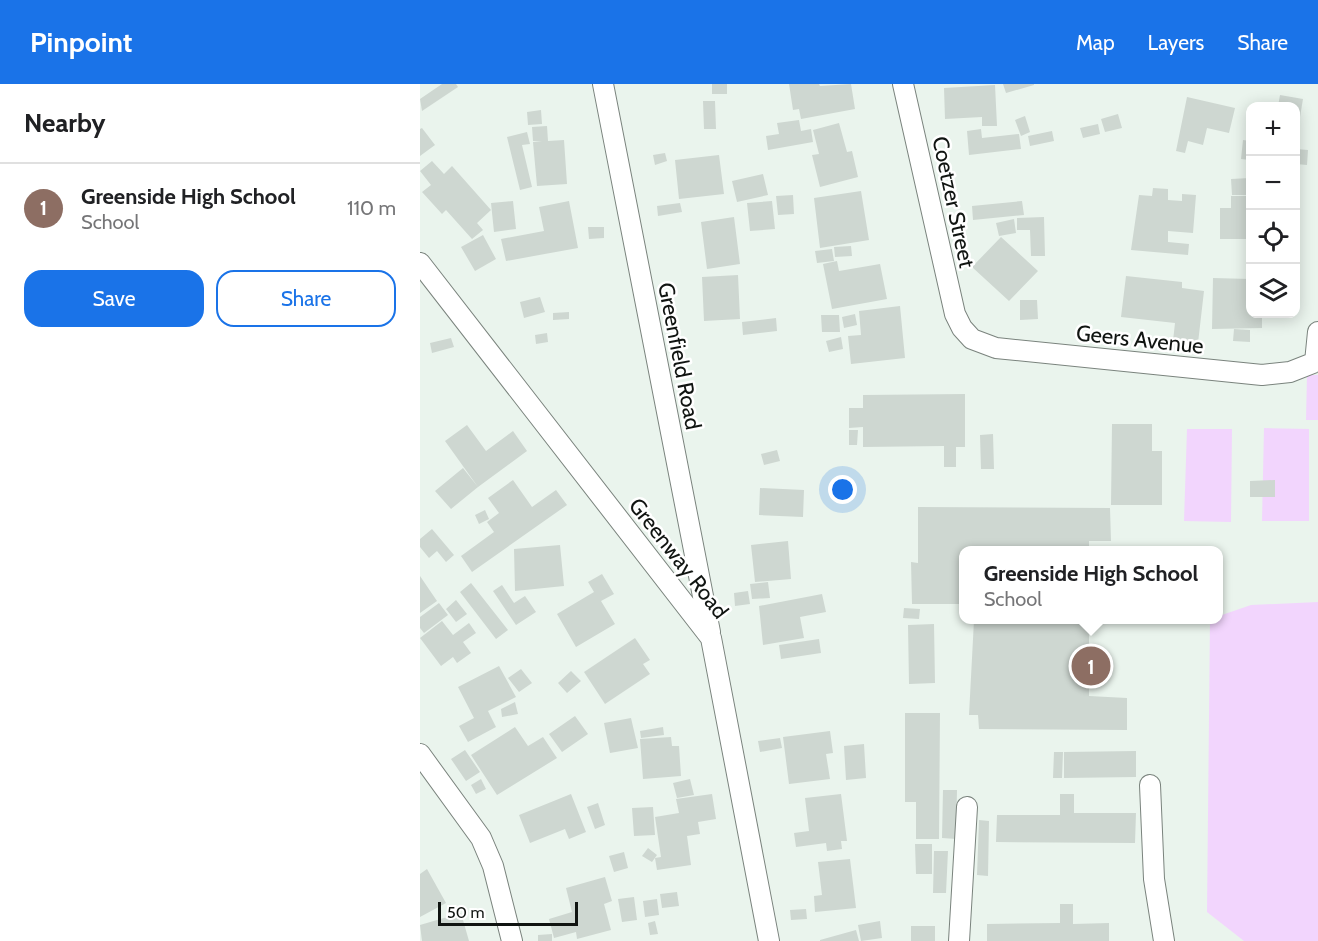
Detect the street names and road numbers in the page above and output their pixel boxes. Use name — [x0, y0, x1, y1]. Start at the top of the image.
street label: Coetzer Street — [926, 134, 981, 271]
street label: Greenfield Road — [652, 280, 707, 432]
street label: Geers Avenue — [1075, 319, 1205, 360]
street label: Greenway Road — [623, 493, 734, 624]

